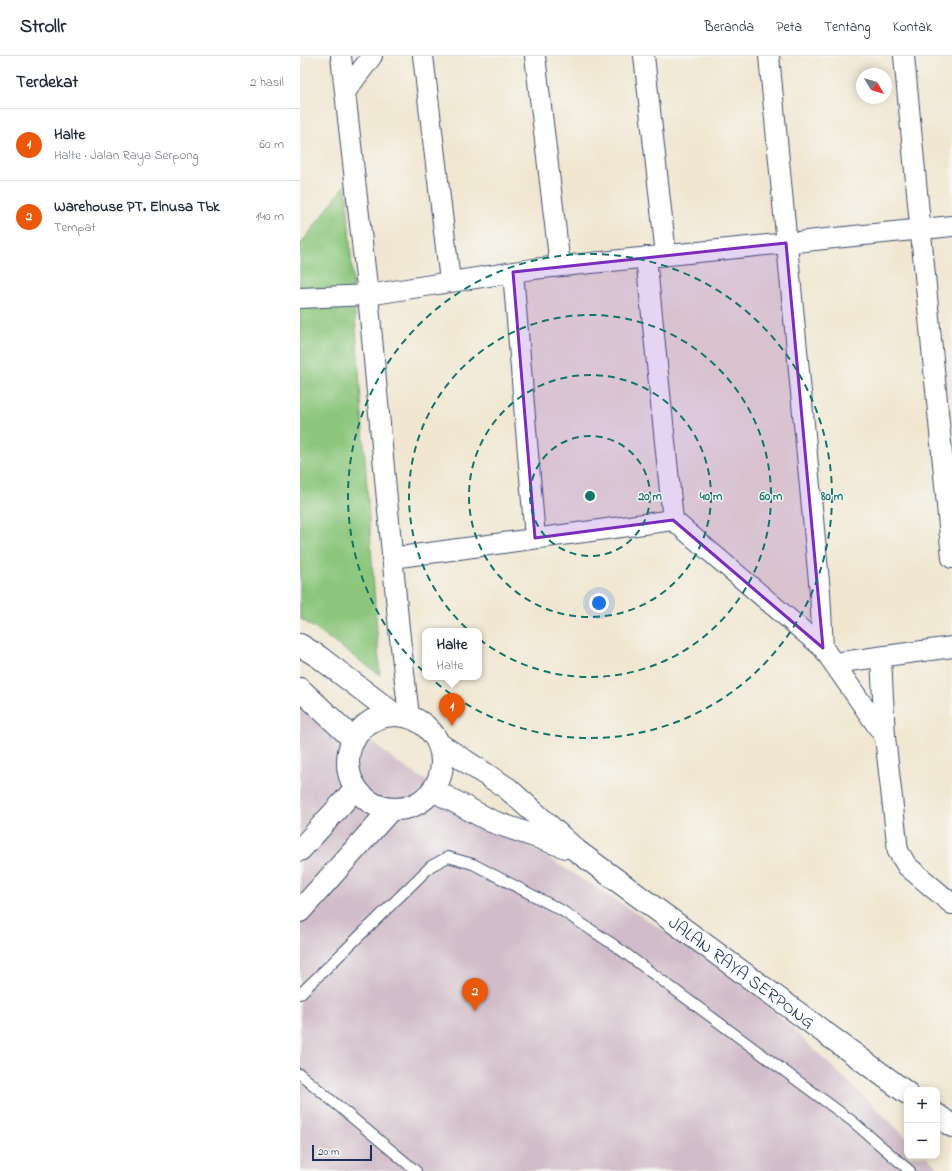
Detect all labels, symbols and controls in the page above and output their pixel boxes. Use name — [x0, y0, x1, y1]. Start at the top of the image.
text: Strollr — [20, 14, 66, 41]
text: Beranda — [704, 17, 754, 38]
text: Peta — [776, 17, 802, 38]
text: Tentang — [824, 17, 871, 38]
text: Kontak — [893, 17, 932, 38]
north arrow — [856, 68, 892, 104]
text: Terdekat — [16, 70, 78, 95]
text: 2 hasil — [250, 73, 284, 92]
text: Halte — [54, 124, 85, 146]
text: 1 — [27, 135, 31, 154]
text: 60 m — [259, 135, 284, 154]
text: Halte · Jalan Raya Serpong — [54, 146, 198, 165]
text: Warehouse PT. Elnusa Tbk — [54, 196, 220, 218]
text: 2 — [26, 207, 32, 226]
text: 140 m — [256, 207, 284, 226]
text: Tempat — [54, 218, 96, 237]
text: 20 m — [637, 488, 662, 506]
text: 40 m — [699, 488, 723, 506]
text: 60 m — [759, 488, 783, 506]
text: 80 m — [820, 488, 844, 506]
centre of rings — [583, 489, 597, 503]
your location — [589, 593, 609, 613]
popup — [422, 628, 482, 680]
text: Halte — [436, 634, 468, 656]
text: Halte — [436, 656, 463, 675]
pin: 1 — [439, 693, 465, 726]
street label: JALAN RAYA SERPONG — [662, 911, 819, 1036]
pin: 2 — [462, 978, 488, 1011]
map controls — [904, 1087, 940, 1159]
button: + — [904, 1087, 940, 1123]
button: − — [904, 1123, 940, 1159]
scale bar — [312, 1143, 372, 1162]
text: 20 m — [318, 1144, 340, 1160]

